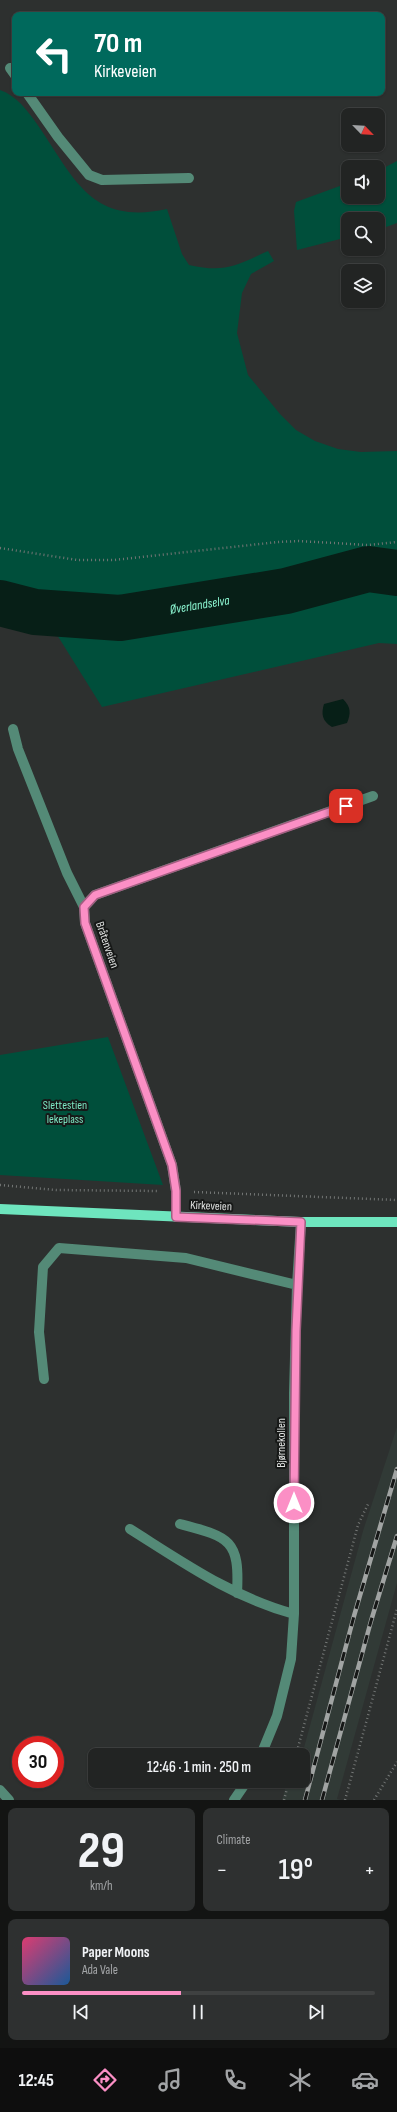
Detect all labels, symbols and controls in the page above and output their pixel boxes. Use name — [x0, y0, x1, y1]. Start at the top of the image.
text: 70 m — [94, 27, 142, 60]
icon: left — [28, 28, 80, 80]
text: Kirkeveien — [94, 61, 157, 82]
north arrow — [341, 108, 385, 152]
map controls — [341, 108, 385, 308]
button: sound — [341, 160, 385, 204]
button: search — [341, 212, 385, 256]
button: layers — [341, 264, 385, 308]
water label: Øverlandselva — [169, 592, 231, 618]
pin — [329, 789, 363, 823]
icon: arrive — [335, 795, 357, 817]
street label: Bråtenveien — [92, 920, 122, 970]
park label: Slettestien lekeplass — [43, 1098, 87, 1127]
street label: Kirkeveien — [190, 1198, 232, 1214]
street label: Bjørnekollen — [274, 1418, 289, 1468]
position arrow — [273, 1482, 315, 1524]
speed limit sign: 30 — [12, 1736, 64, 1788]
text: 12:46 · 1 min · 250 m — [147, 1758, 251, 1777]
text: 29 — [78, 1820, 125, 1883]
text: Climate — [217, 1832, 250, 1848]
text: 19° — [279, 1852, 313, 1888]
text: − — [217, 1857, 227, 1884]
text: + — [364, 1857, 375, 1884]
text: km/h — [90, 1878, 112, 1894]
text: Paper Moons — [82, 1943, 150, 1962]
text: Ada Vale — [82, 1962, 118, 1978]
icon: previous — [70, 2001, 92, 2023]
icon: pause — [187, 2001, 209, 2023]
icon: next — [305, 2001, 327, 2023]
icon: directions — [91, 2066, 119, 2094]
icon: music — [156, 2066, 184, 2094]
icon: phone — [221, 2066, 249, 2094]
icon: climate — [286, 2066, 314, 2094]
icon: car — [351, 2066, 379, 2094]
text: 12:45 — [18, 2070, 54, 2091]

